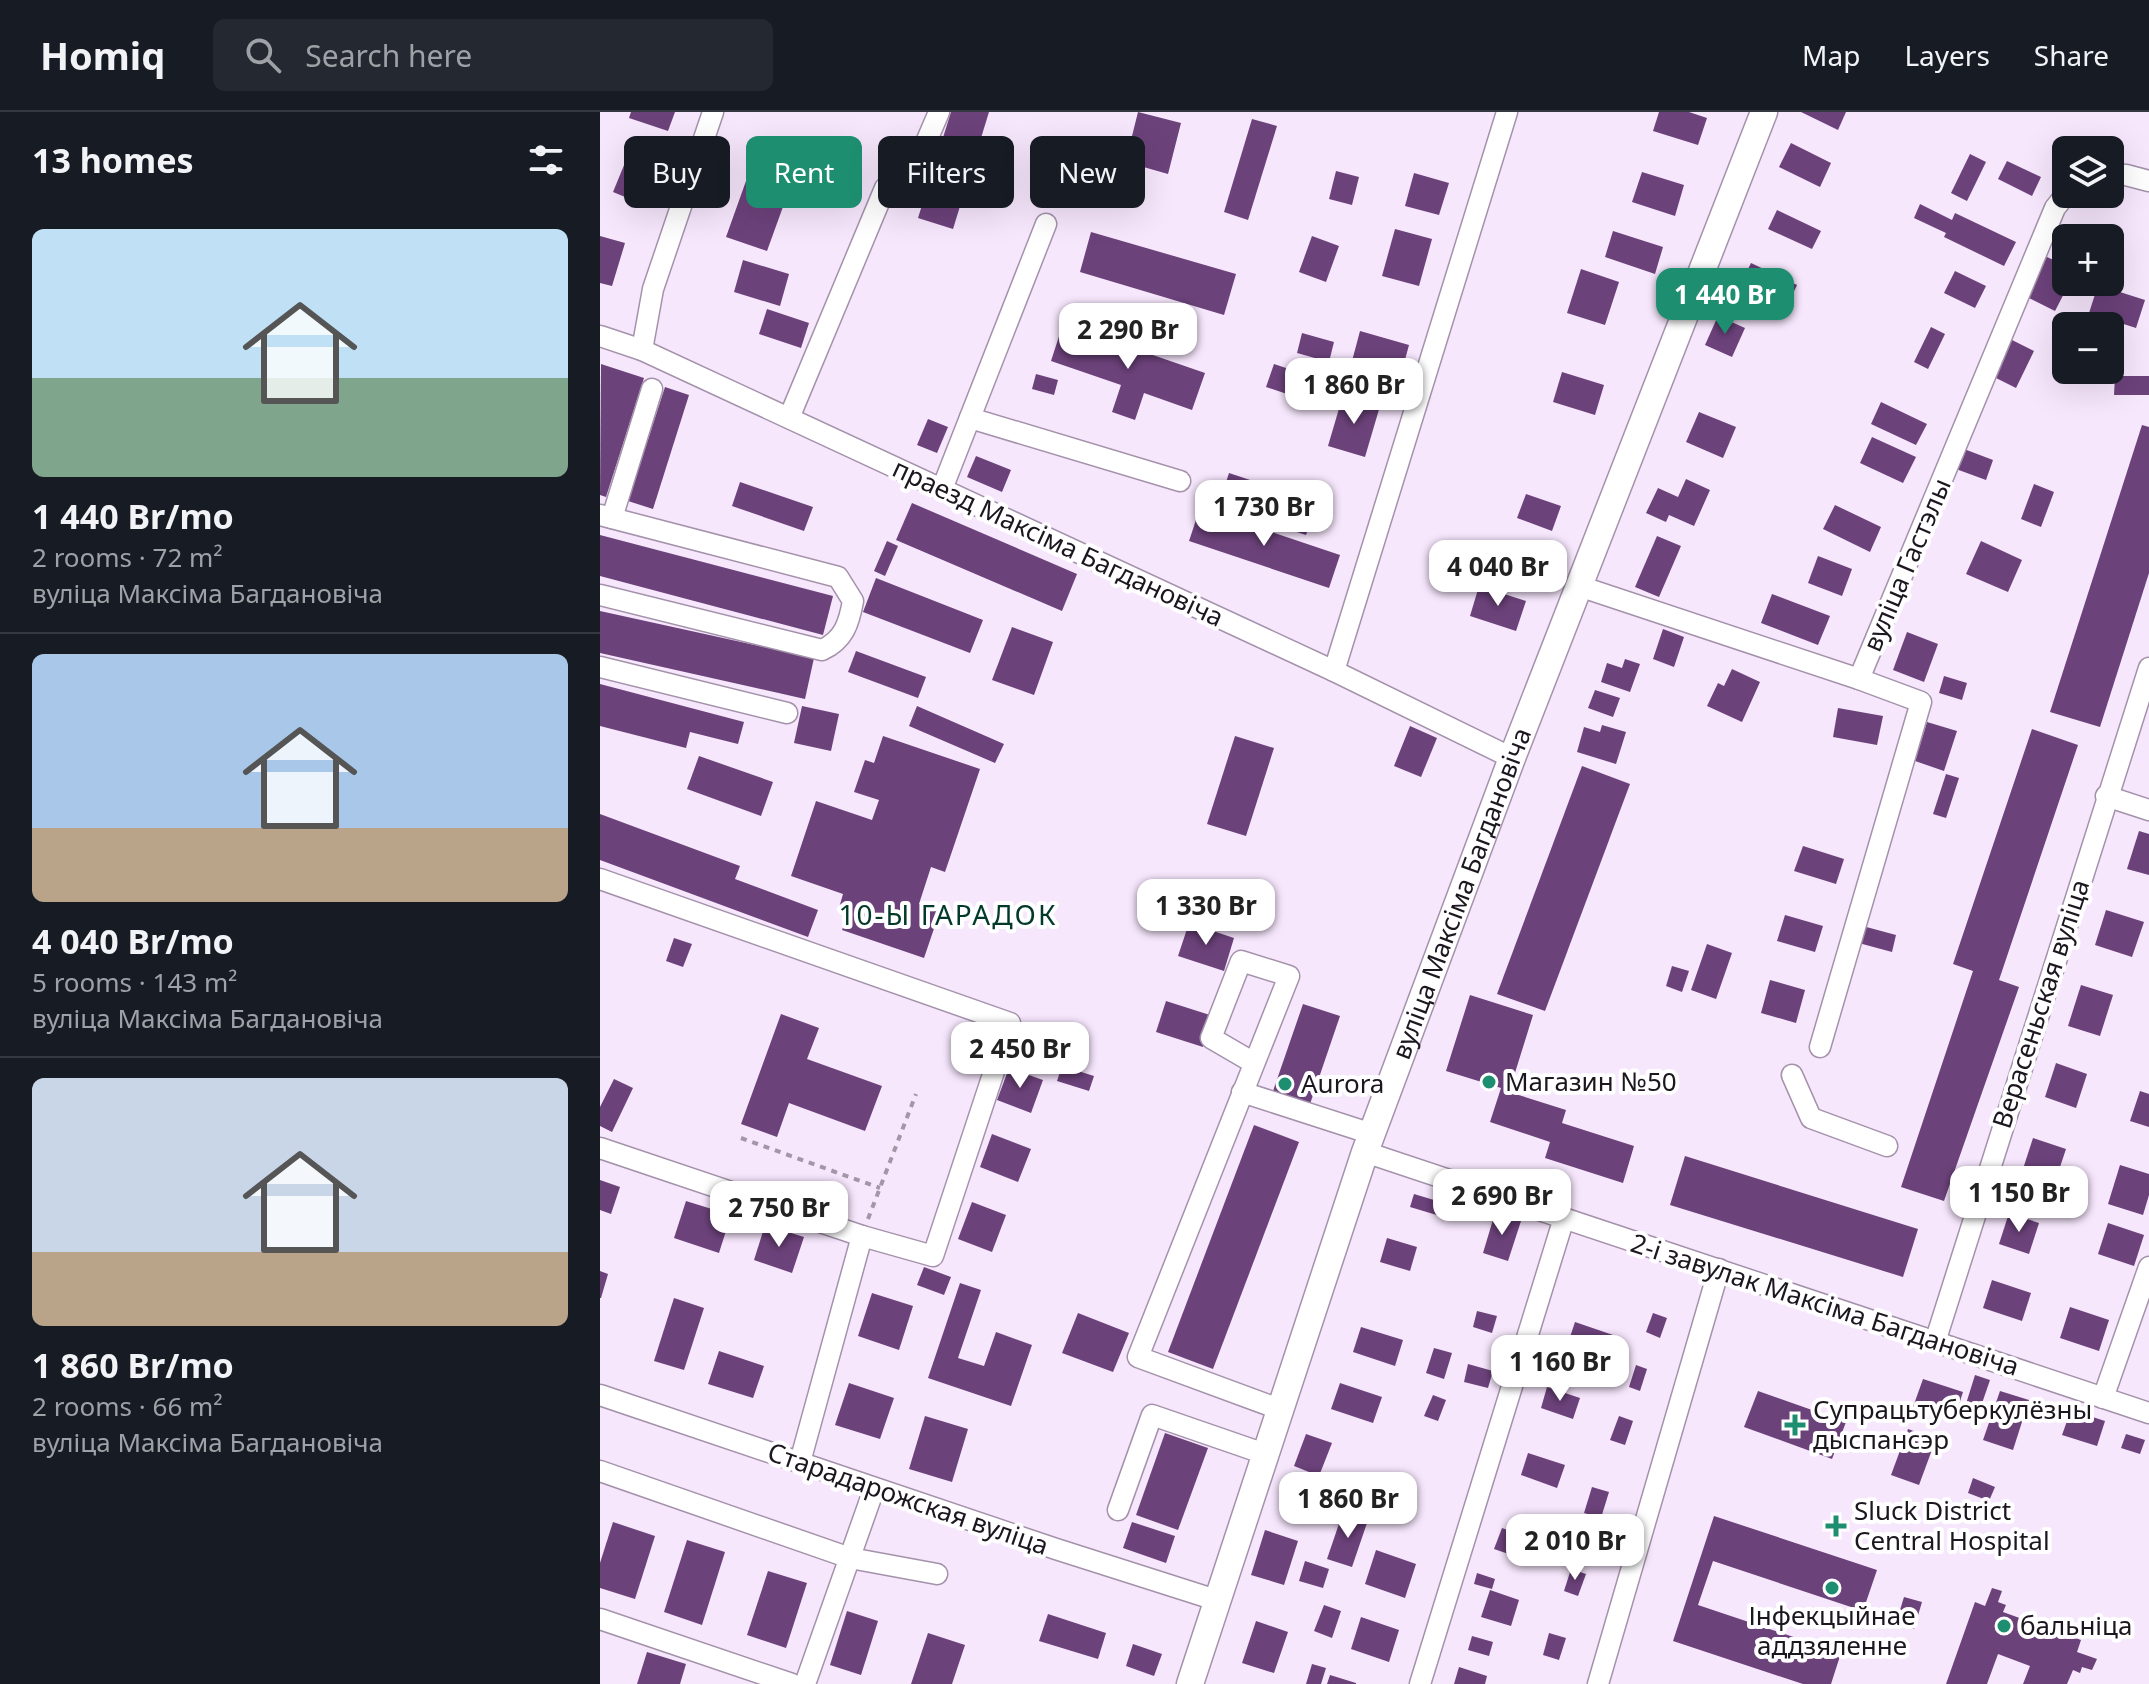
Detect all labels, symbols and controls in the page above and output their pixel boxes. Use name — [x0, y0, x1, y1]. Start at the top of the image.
search box — [213, 19, 773, 91]
text: Homiq — [40, 29, 165, 81]
icon: search — [241, 33, 285, 77]
text: Search here — [305, 35, 472, 76]
text: Map — [1802, 36, 1860, 74]
text: Layers — [1904, 36, 1990, 74]
text: Share — [2034, 36, 2109, 74]
chip: Buy — [624, 136, 730, 208]
chip: Rent — [746, 136, 862, 208]
chip: Filters — [878, 136, 1014, 208]
chip: New — [1030, 136, 1145, 208]
map controls — [2052, 136, 2124, 384]
button: layers — [2052, 136, 2124, 208]
text: 13 homes — [32, 137, 194, 183]
icon: filters — [524, 138, 568, 182]
button: + — [2052, 224, 2124, 296]
pin: 1 440 Br — [1642, 268, 1808, 336]
text: 1 440 Br — [1674, 276, 1776, 312]
icon: home — [228, 281, 372, 425]
pin: 2 290 Br — [1045, 303, 1211, 371]
text: 2 290 Br — [1077, 311, 1179, 347]
button: − — [2052, 312, 2124, 384]
pin: 1 860 Br — [1271, 358, 1437, 426]
text: 1 860 Br — [1303, 366, 1405, 402]
street label: праезд Максіма Багдановіча — [887, 449, 1230, 635]
street label: вуліца Гастэлы — [1853, 473, 1959, 657]
pin: 1 730 Br — [1181, 480, 1347, 548]
text: 1 730 Br — [1213, 488, 1315, 524]
text: 1 440 Br/mo — [32, 493, 234, 539]
text: 2 rooms · 72 m² — [32, 539, 222, 575]
pin: 4 040 Br — [1415, 540, 1581, 608]
text: 4 040 Br — [1447, 548, 1549, 584]
text: вуліца Максіма Багдановіча — [32, 575, 383, 611]
icon: home — [228, 706, 372, 850]
street label: вуліца Максіма Багдановіча — [1382, 722, 1539, 1064]
street label: Верасеньская вуліца — [1983, 875, 2097, 1133]
pin: 1 330 Br — [1123, 879, 1289, 947]
text: 1 330 Br — [1155, 887, 1257, 923]
district label: 10-Ы ГАРАДОК — [839, 895, 1057, 933]
text: 4 040 Br/mo — [32, 918, 234, 964]
text: 5 rooms · 143 m² — [32, 964, 237, 1000]
text: вуліца Максіма Багдановіча — [32, 1000, 383, 1036]
pin: 2 450 Br — [937, 1022, 1103, 1090]
text: 2 450 Br — [969, 1030, 1071, 1066]
place label: Магазин №50 — [1505, 1063, 1677, 1099]
place label: Aurora — [1301, 1065, 1384, 1101]
marker: Магазин №50 — [1480, 1073, 1498, 1091]
marker: Aurora — [1276, 1075, 1294, 1093]
icon: home — [228, 1130, 372, 1274]
pin: 1 150 Br — [1936, 1166, 2102, 1234]
pin: 2 690 Br — [1419, 1169, 1585, 1237]
text: 1 150 Br — [1968, 1174, 2070, 1210]
text: 2 690 Br — [1451, 1177, 1553, 1213]
pin: 2 750 Br — [696, 1181, 862, 1249]
text: 2 750 Br — [728, 1189, 830, 1225]
street label: 2-і завулак Максіма Багдановіча — [1627, 1224, 2024, 1384]
pin: 1 160 Br — [1477, 1335, 1643, 1403]
text: 1 860 Br/mo — [32, 1342, 234, 1388]
text: 1 160 Br — [1509, 1343, 1611, 1379]
text: 2 rooms · 66 m² — [32, 1388, 222, 1424]
place label: Супрацьтуберкулёзны дыспансэр — [1813, 1391, 2092, 1457]
marker: Супрацьтуберкулёзны дыспансэр — [1784, 1414, 1806, 1436]
text: вуліца Максіма Багдановіча — [32, 1424, 383, 1460]
street label: Старадарожская вуліца — [763, 1433, 1053, 1563]
pin: 1 860 Br — [1265, 1472, 1431, 1540]
text: 1 860 Br — [1297, 1480, 1399, 1516]
place label: Sluck District Central Hospital — [1854, 1492, 2050, 1558]
pin: 2 010 Br — [1492, 1514, 1658, 1582]
marker: Sluck District Central Hospital — [1825, 1515, 1847, 1537]
text: 2 010 Br — [1524, 1522, 1626, 1558]
marker: Інфекцыйнае аддзяленне — [1823, 1579, 1841, 1597]
place label: Інфекцыйнае аддзяленне — [1748, 1597, 1916, 1663]
place label: бальніца — [2020, 1607, 2132, 1643]
marker: бальніца — [1995, 1617, 2013, 1635]

